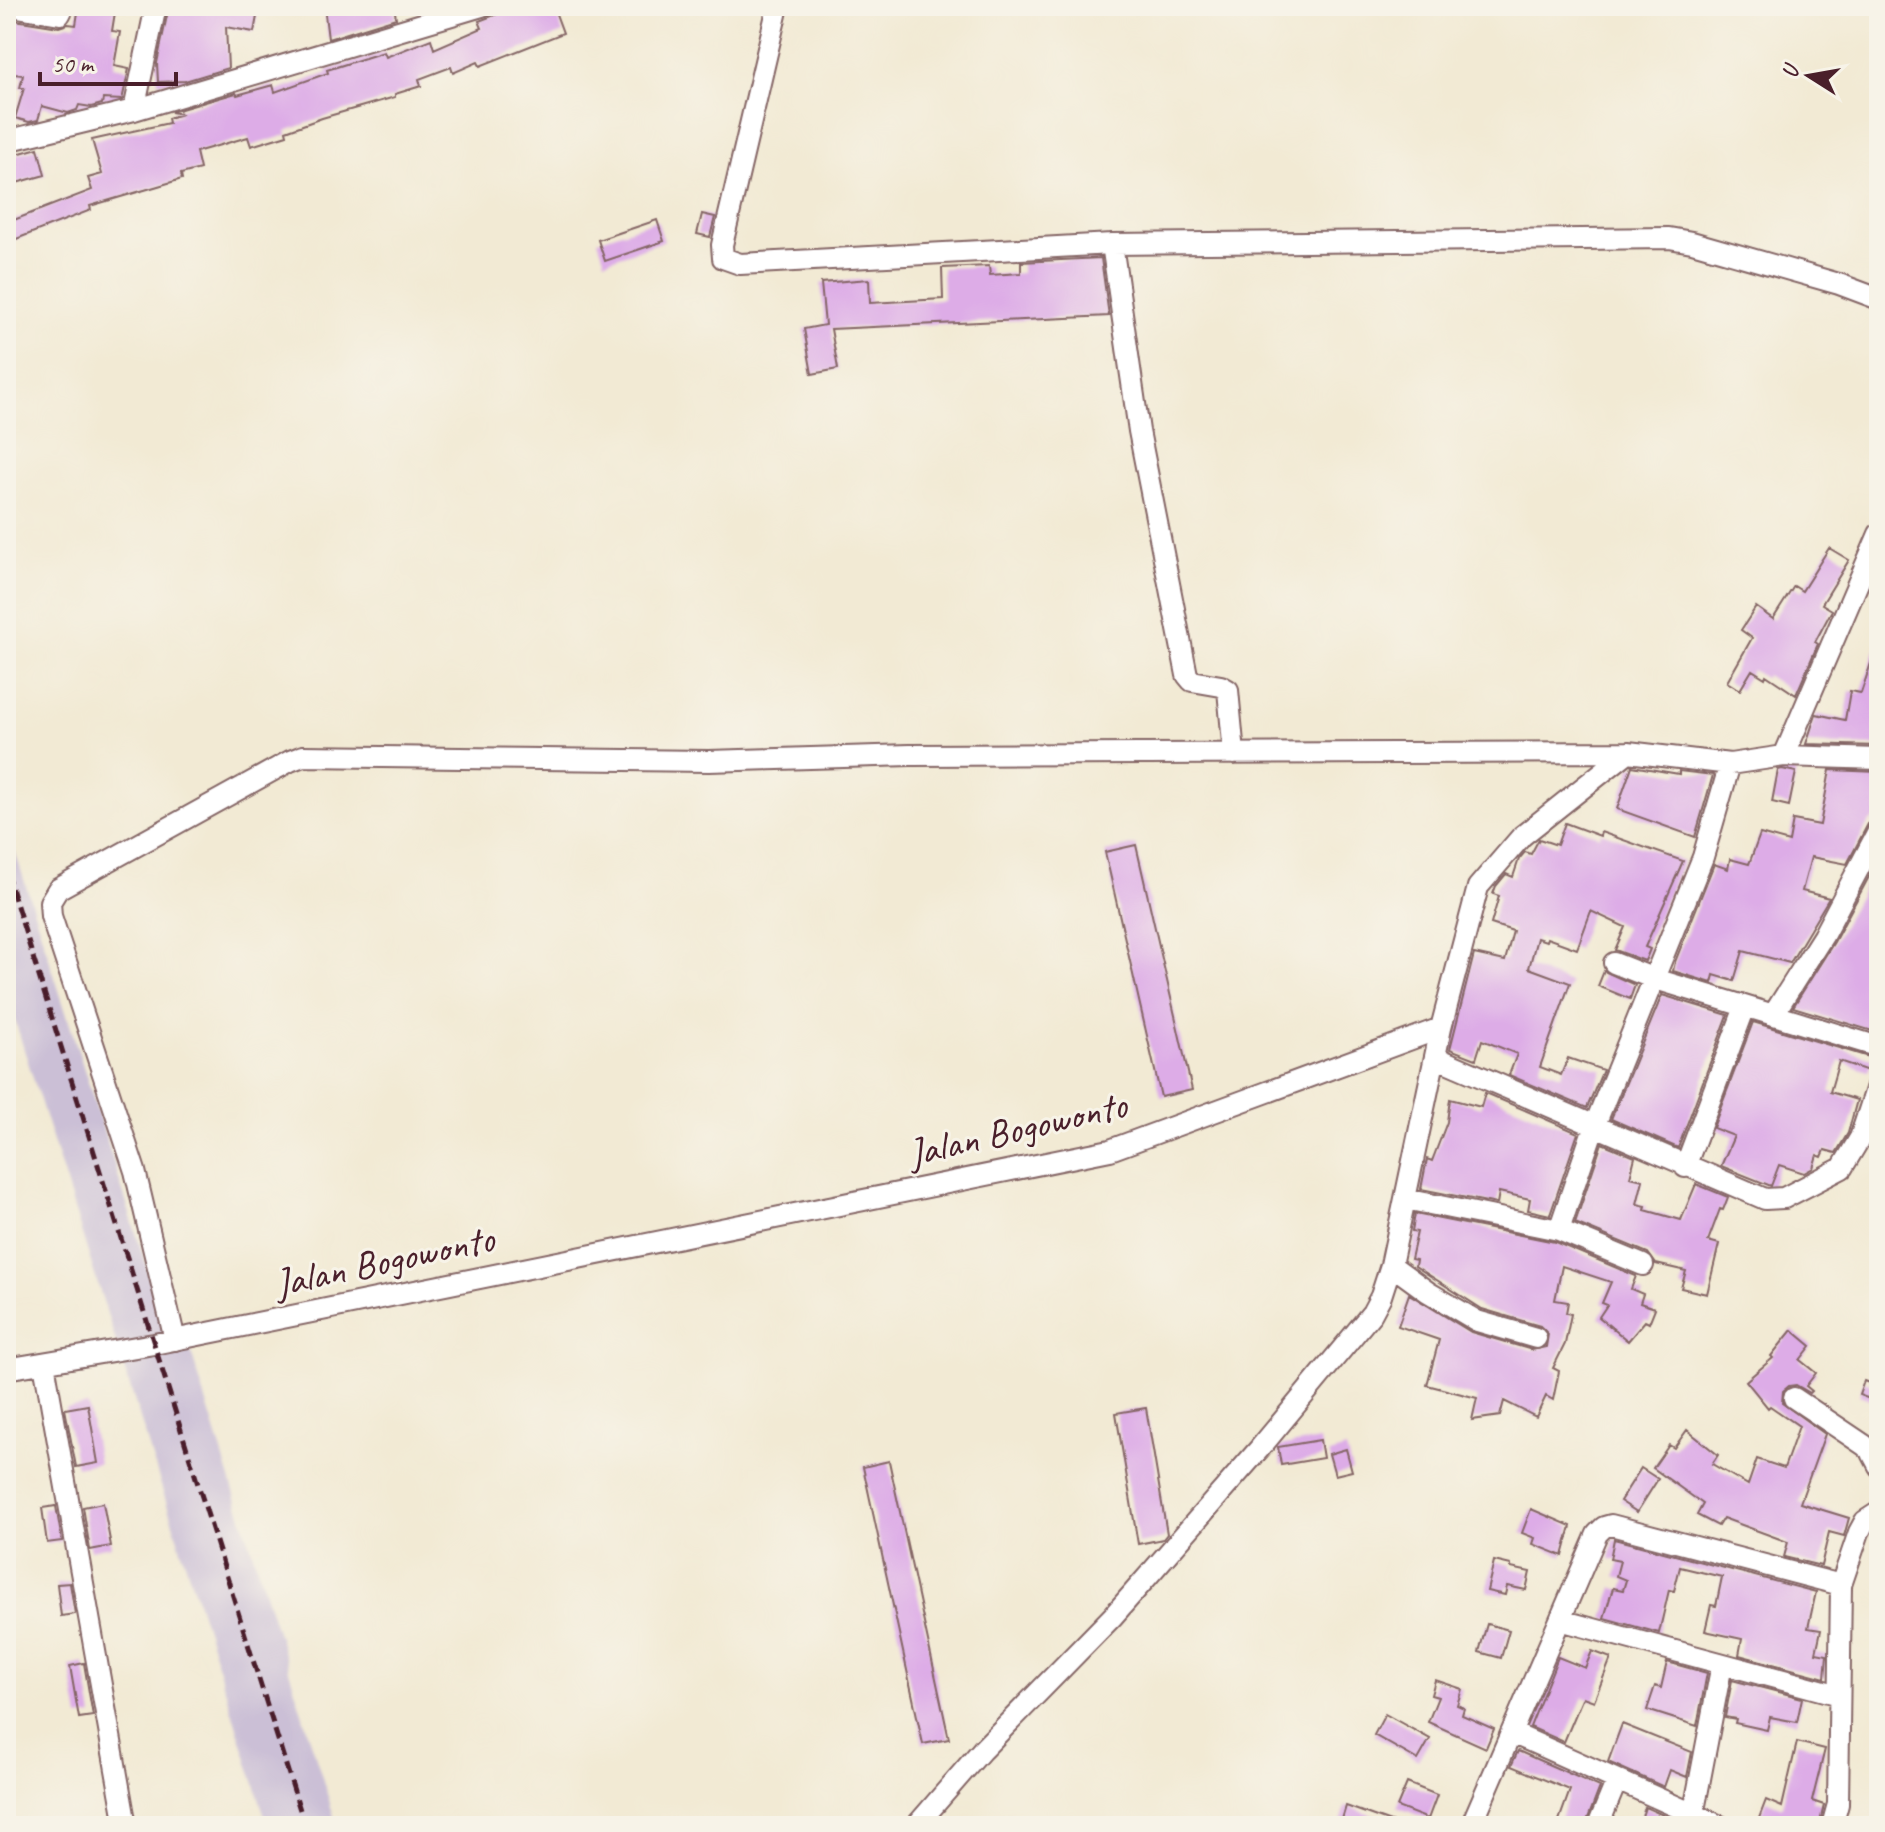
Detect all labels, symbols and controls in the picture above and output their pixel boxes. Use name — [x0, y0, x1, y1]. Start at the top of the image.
scale bar — [40, 36, 176, 86]
north arrow — [1769, 36, 1849, 116]
text: 50 m — [52, 49, 95, 79]
text: U — [1776, 60, 1806, 80]
street label: Jalan Bogowonto — [901, 1079, 1133, 1179]
street label: Jalan Bogowonto — [268, 1213, 500, 1309]

